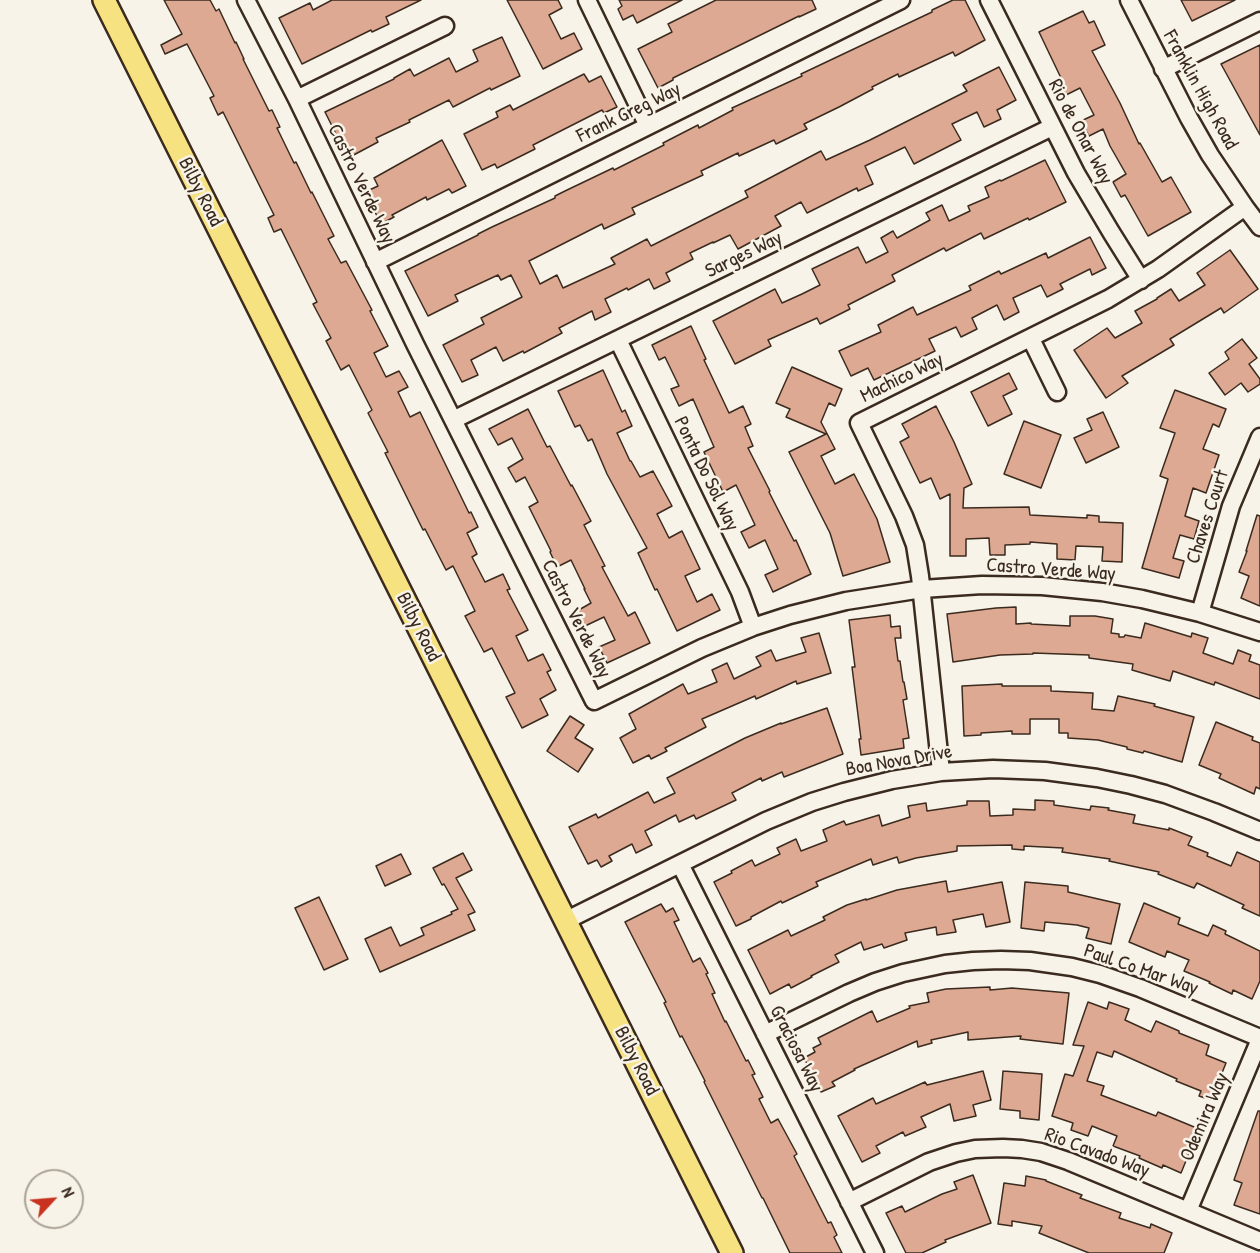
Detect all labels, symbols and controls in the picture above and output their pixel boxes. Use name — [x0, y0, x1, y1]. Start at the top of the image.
street label: Franklin High Road — [1157, 26, 1243, 154]
street label: Rio de Onar Way — [1042, 75, 1118, 189]
street label: Frank Greg Way — [573, 78, 685, 148]
street label: Castro Verde Way — [322, 120, 400, 248]
street label: Bilby Road — [173, 154, 227, 230]
street label: Sarges Way — [702, 226, 786, 284]
street label: Machico Way — [857, 348, 947, 408]
street label: Ponta Do Sol Way — [668, 413, 744, 535]
street label: Chaves Court — [1182, 467, 1234, 567]
street label: Castro Verde Way — [986, 554, 1116, 586]
street label: Castro Verde Way — [536, 556, 616, 682]
street label: Bilby Road — [391, 589, 445, 665]
street label: Boa Nova Drive — [844, 740, 954, 782]
street label: Paul Co Mar Way — [1081, 939, 1201, 1001]
street label: Graciosa Way — [764, 1002, 828, 1096]
street label: Bilby Road — [609, 1023, 663, 1099]
street label: Odemira Way — [1176, 1069, 1234, 1165]
street label: Rio Cavado Way — [1041, 1123, 1153, 1183]
north arrow — [24, 1169, 84, 1229]
text: N — [57, 1183, 80, 1201]

